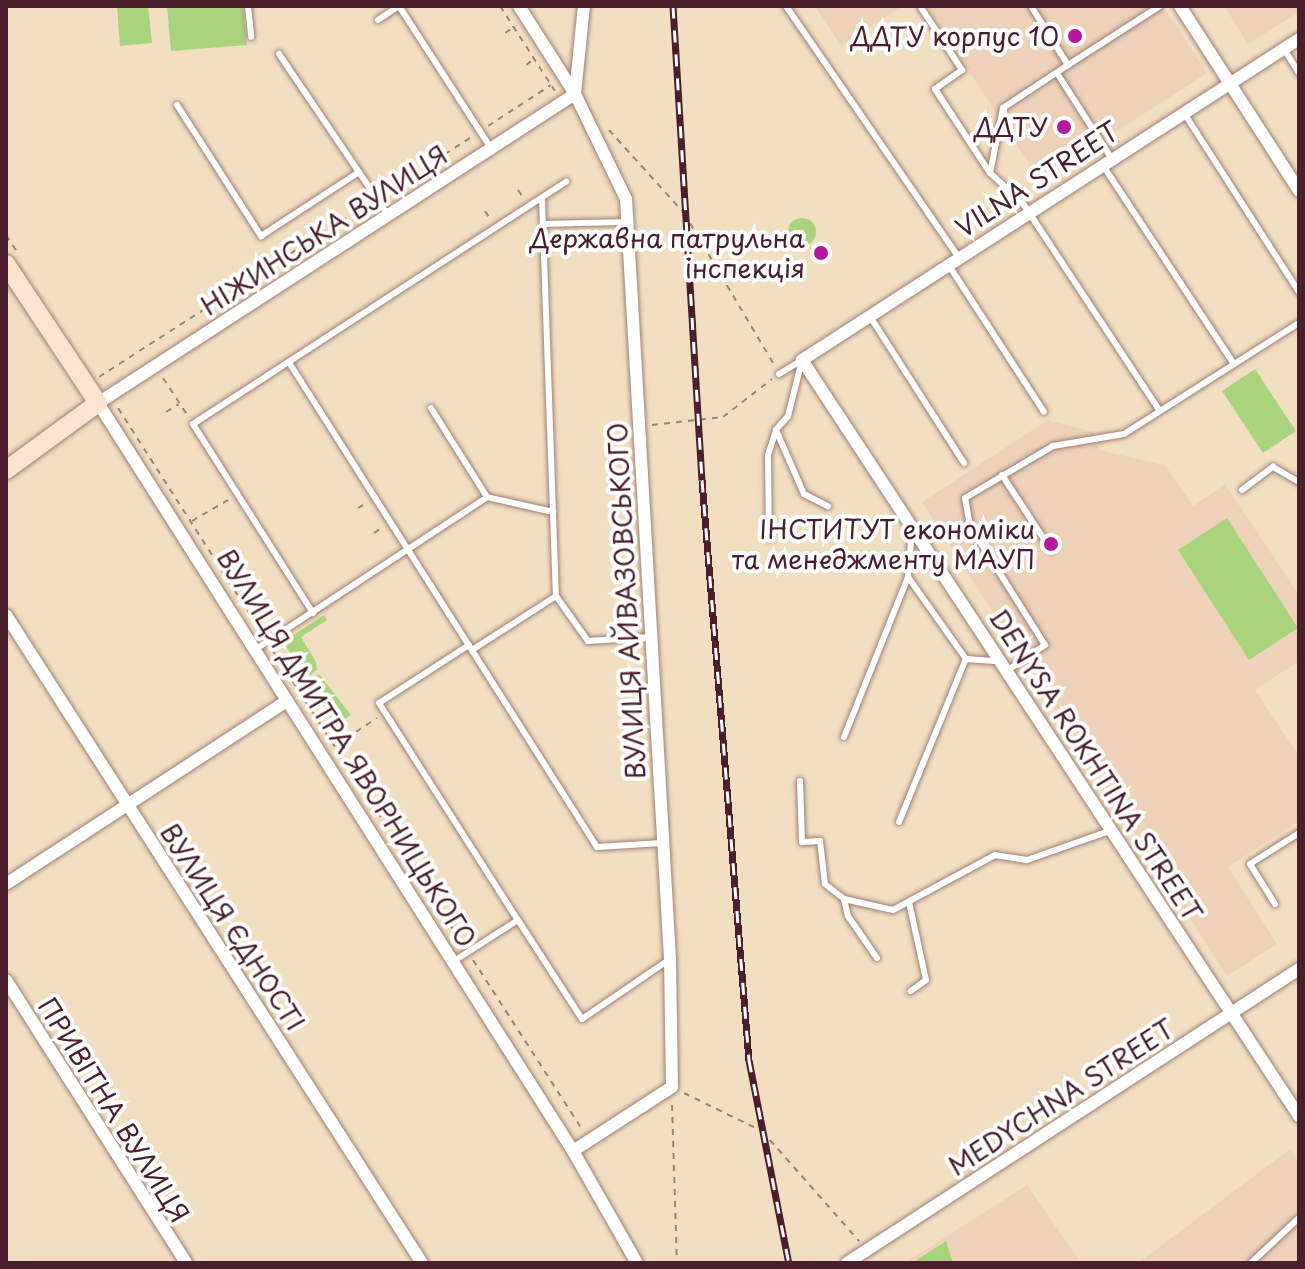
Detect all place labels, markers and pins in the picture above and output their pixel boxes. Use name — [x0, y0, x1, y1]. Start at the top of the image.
place label: ДДТУ корпус 10 — [849, 20, 1059, 52]
marker: ДДТУ корпус 10 — [1066, 27, 1084, 45]
place label: ДДТУ — [974, 111, 1048, 143]
marker: ДДТУ — [1055, 118, 1073, 136]
place label: Державна патрульна інспекція — [530, 222, 805, 284]
marker: Державна патрульна інспекція — [812, 244, 830, 262]
place label: ІНСТИТУТ економіки та менеджменту МАУП — [729, 513, 1035, 574]
marker: ІНСТИТУТ економіки та менеджменту МАУП — [1042, 535, 1060, 553]

